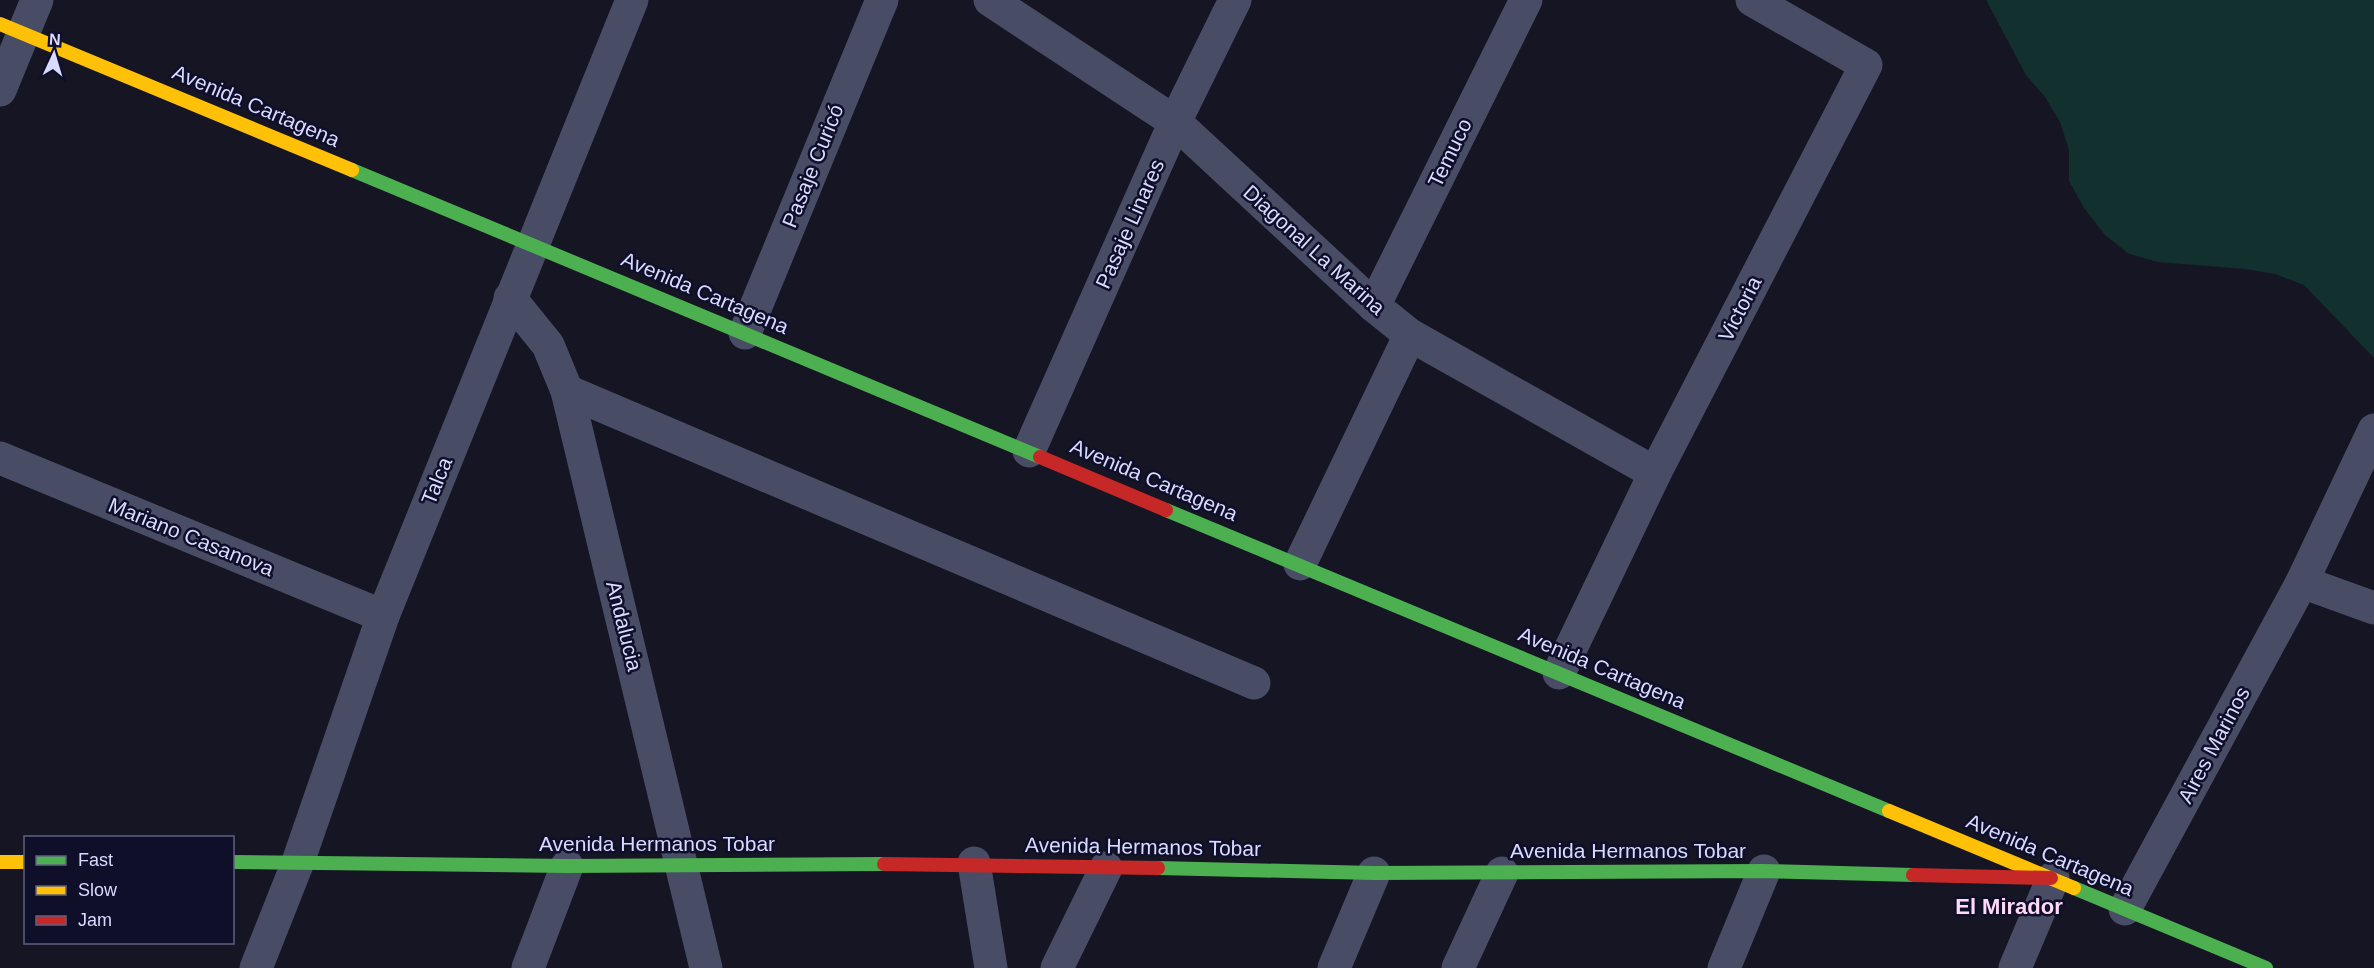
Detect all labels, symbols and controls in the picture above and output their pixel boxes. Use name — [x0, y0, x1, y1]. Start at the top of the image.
north arrow — [24, 24, 84, 84]
text: N — [49, 31, 61, 48]
street label: Avenida Cartagena — [169, 60, 344, 151]
street label: Pasaje Curicó — [777, 101, 848, 231]
street label: Temuco — [1423, 115, 1476, 191]
street label: Pasaje Linares — [1091, 156, 1168, 292]
street label: Diagonal La Marina — [1239, 180, 1390, 319]
street label: Avenida Cartagena — [618, 247, 793, 338]
street label: Victoria — [1713, 272, 1766, 345]
street label: Avenida Cartagena — [1067, 434, 1242, 525]
street label: Talca — [417, 453, 457, 508]
street label: Mariano Casanova — [105, 493, 278, 580]
street label: Andalucia — [602, 578, 647, 674]
street label: Avenida Cartagena — [1515, 622, 1690, 713]
street label: Aires Marinos — [2173, 683, 2254, 807]
street label: Avenida Cartagena — [1963, 809, 2138, 900]
street label: Avenida Hermanos Tobar — [539, 832, 775, 855]
street label: Avenida Hermanos Tobar — [1025, 833, 1261, 860]
legend — [24, 836, 234, 944]
street label: Avenida Hermanos Tobar — [1510, 839, 1746, 862]
text: Fast — [78, 850, 113, 870]
text: Slow — [78, 880, 118, 900]
district label: El Mirador — [1955, 894, 2063, 919]
text: Jam — [78, 910, 112, 930]

